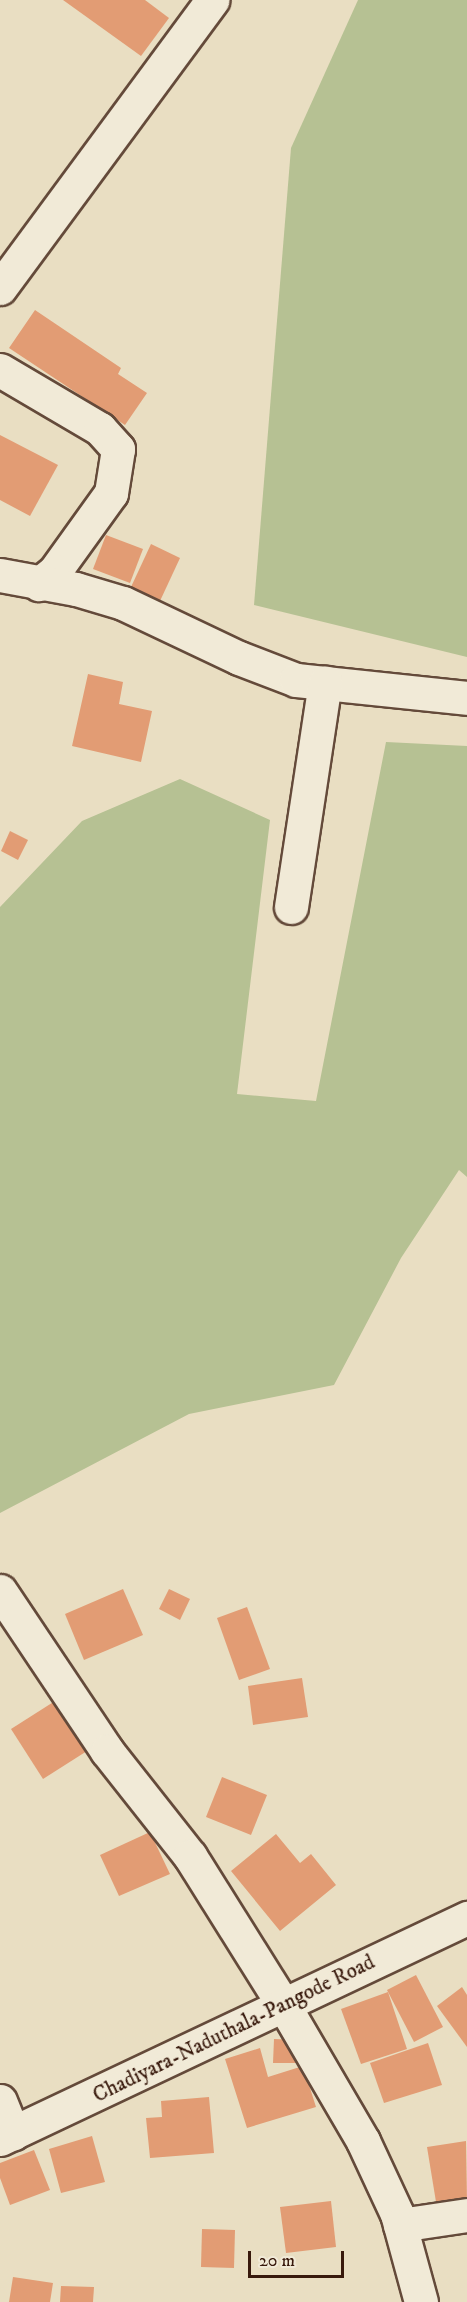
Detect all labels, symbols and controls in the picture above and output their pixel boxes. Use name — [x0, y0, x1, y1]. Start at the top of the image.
street label: Chadiyara-Naduthala-Pangode Road — [89, 1950, 379, 2108]
scale bar — [251, 2239, 347, 2277]
text: 20 m — [259, 2250, 295, 2272]

